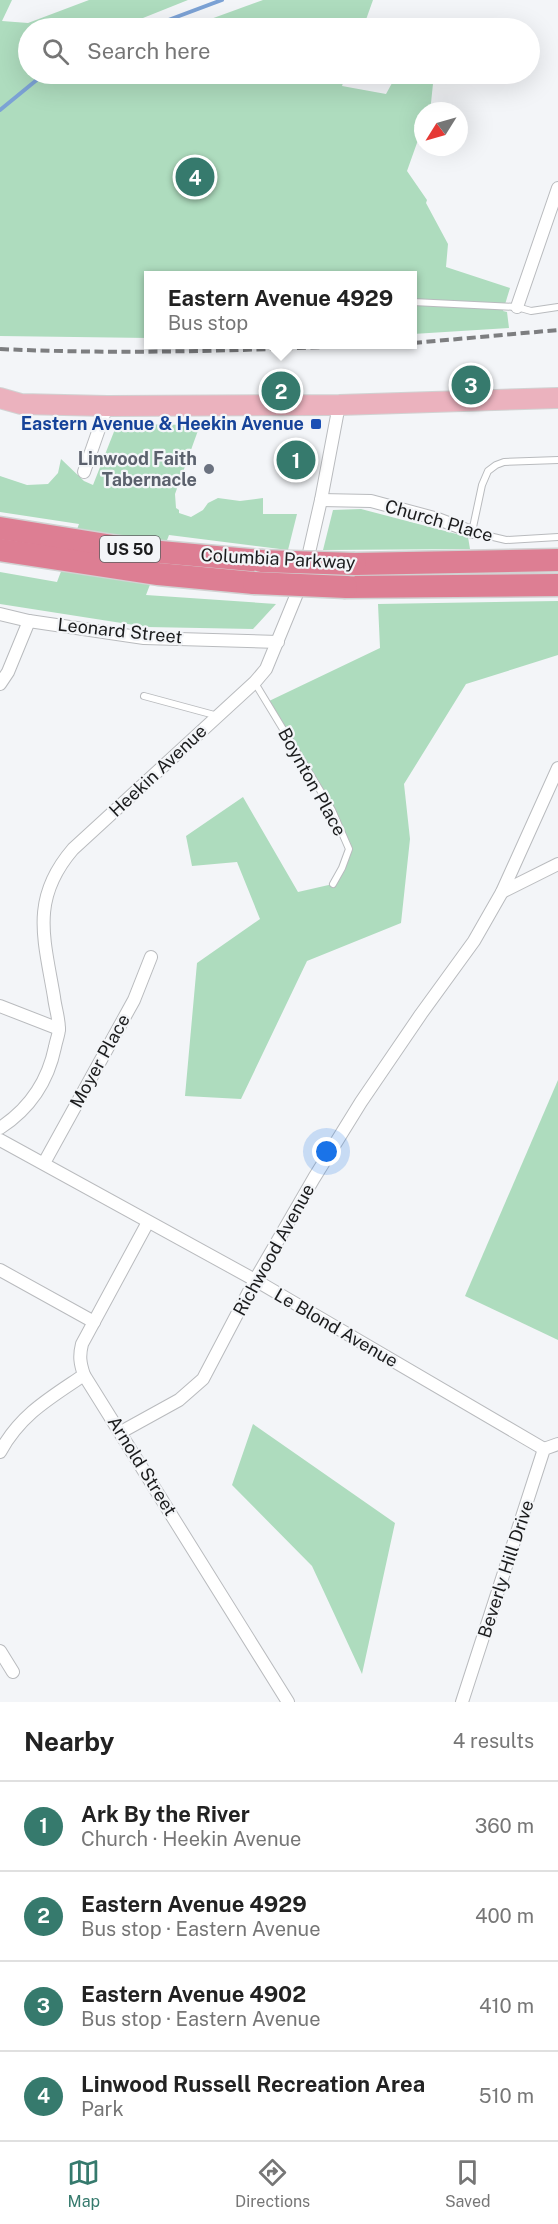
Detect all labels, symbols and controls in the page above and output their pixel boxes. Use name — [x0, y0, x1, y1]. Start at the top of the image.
search box — [18, 18, 540, 84]
icon: search — [39, 35, 72, 68]
text: Search here — [87, 38, 211, 64]
north arrow — [414, 102, 468, 156]
pin: 4 — [176, 154, 214, 200]
popup — [144, 271, 417, 349]
text: Eastern Avenue 4929 — [168, 285, 393, 311]
text: Bus stop — [168, 311, 248, 335]
pin: 3 — [452, 362, 490, 408]
pin: 2 — [262, 368, 300, 414]
place label: Eastern Avenue & Heekin Avenue — [21, 413, 304, 434]
marker: Eastern Avenue & Heekin Avenue — [309, 417, 323, 431]
pin: 1 — [276, 438, 316, 482]
place label: Linwood Faith Tabernacle — [78, 448, 197, 490]
marker: Linwood Faith Tabernacle — [202, 462, 216, 476]
street label: Church Place — [383, 495, 496, 546]
road number: US 50 — [100, 536, 160, 562]
street label: Columbia Parkway — [200, 544, 356, 573]
street label: Leonard Street — [57, 614, 183, 647]
street label: Heekin Avenue — [105, 720, 211, 821]
street label: Boynton Place — [274, 724, 351, 839]
street label: Moyer Place — [65, 1010, 134, 1111]
your location — [312, 1137, 341, 1166]
street label: Richwood Avenue — [229, 1180, 318, 1319]
street label: Le Blond Avenue — [271, 1284, 402, 1371]
street label: Arnold Street — [104, 1412, 181, 1519]
street label: Beverly Hill Drive — [473, 1497, 538, 1640]
text: Nearby — [24, 1726, 114, 1757]
text: 4 results — [453, 1729, 534, 1753]
text: Ark By the River — [81, 1801, 250, 1827]
text: 1 — [39, 1814, 48, 1838]
text: 360 m — [475, 1814, 534, 1838]
text: Church · Heekin Avenue — [81, 1827, 301, 1851]
text: Eastern Avenue 4929 — [81, 1891, 307, 1917]
text: 2 — [37, 1904, 50, 1928]
text: 400 m — [475, 1904, 534, 1928]
text: Bus stop · Eastern Avenue — [81, 1917, 320, 1941]
text: Eastern Avenue 4902 — [81, 1981, 306, 2007]
text: 3 — [37, 1994, 50, 2018]
text: 410 m — [479, 1994, 534, 2018]
text: Bus stop · Eastern Avenue — [81, 2007, 320, 2031]
text: Linwood Russell Recreation Area — [81, 2071, 425, 2097]
text: 4 — [37, 2084, 50, 2108]
text: 510 m — [479, 2084, 534, 2108]
text: Park — [81, 2097, 124, 2121]
tab: Map — [67, 2156, 100, 2211]
tab: Directions — [235, 2156, 310, 2211]
tab: Saved — [445, 2156, 491, 2211]

